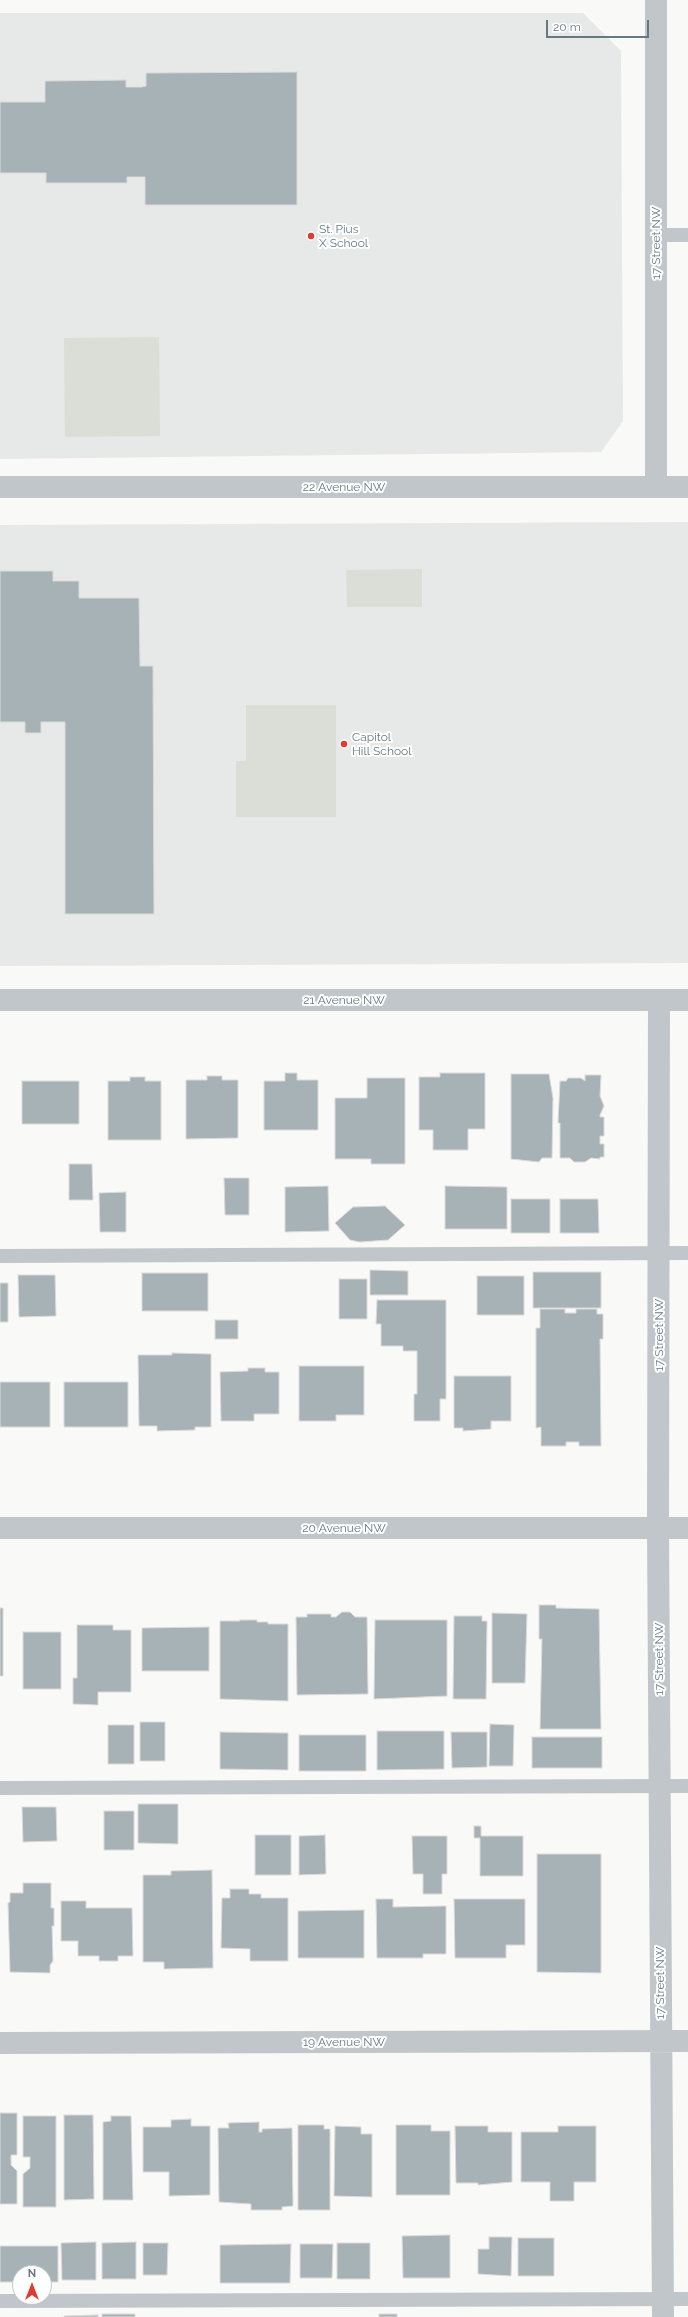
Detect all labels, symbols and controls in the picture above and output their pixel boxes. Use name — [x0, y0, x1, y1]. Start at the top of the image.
scale bar — [548, 12, 651, 38]
text: 20 m — [553, 20, 581, 34]
street label: 17 Street NW — [649, 207, 663, 279]
place label: St. Pius X School — [319, 222, 368, 250]
marker: St. Pius X School — [306, 231, 316, 241]
street label: 22 Avenue NW — [303, 480, 385, 494]
place label: Capitol Hill School — [352, 730, 411, 758]
marker: Capitol Hill School — [339, 739, 349, 749]
street label: 21 Avenue NW — [303, 993, 385, 1007]
street label: 17 Street NW — [652, 1299, 666, 1371]
street label: 20 Avenue NW — [302, 1521, 386, 1535]
street label: 17 Street NW — [652, 1623, 666, 1695]
street label: 17 Street NW — [653, 1947, 667, 2019]
street label: 19 Avenue NW — [303, 2035, 385, 2049]
north arrow — [12, 2265, 52, 2305]
text: N — [28, 2267, 36, 2280]

